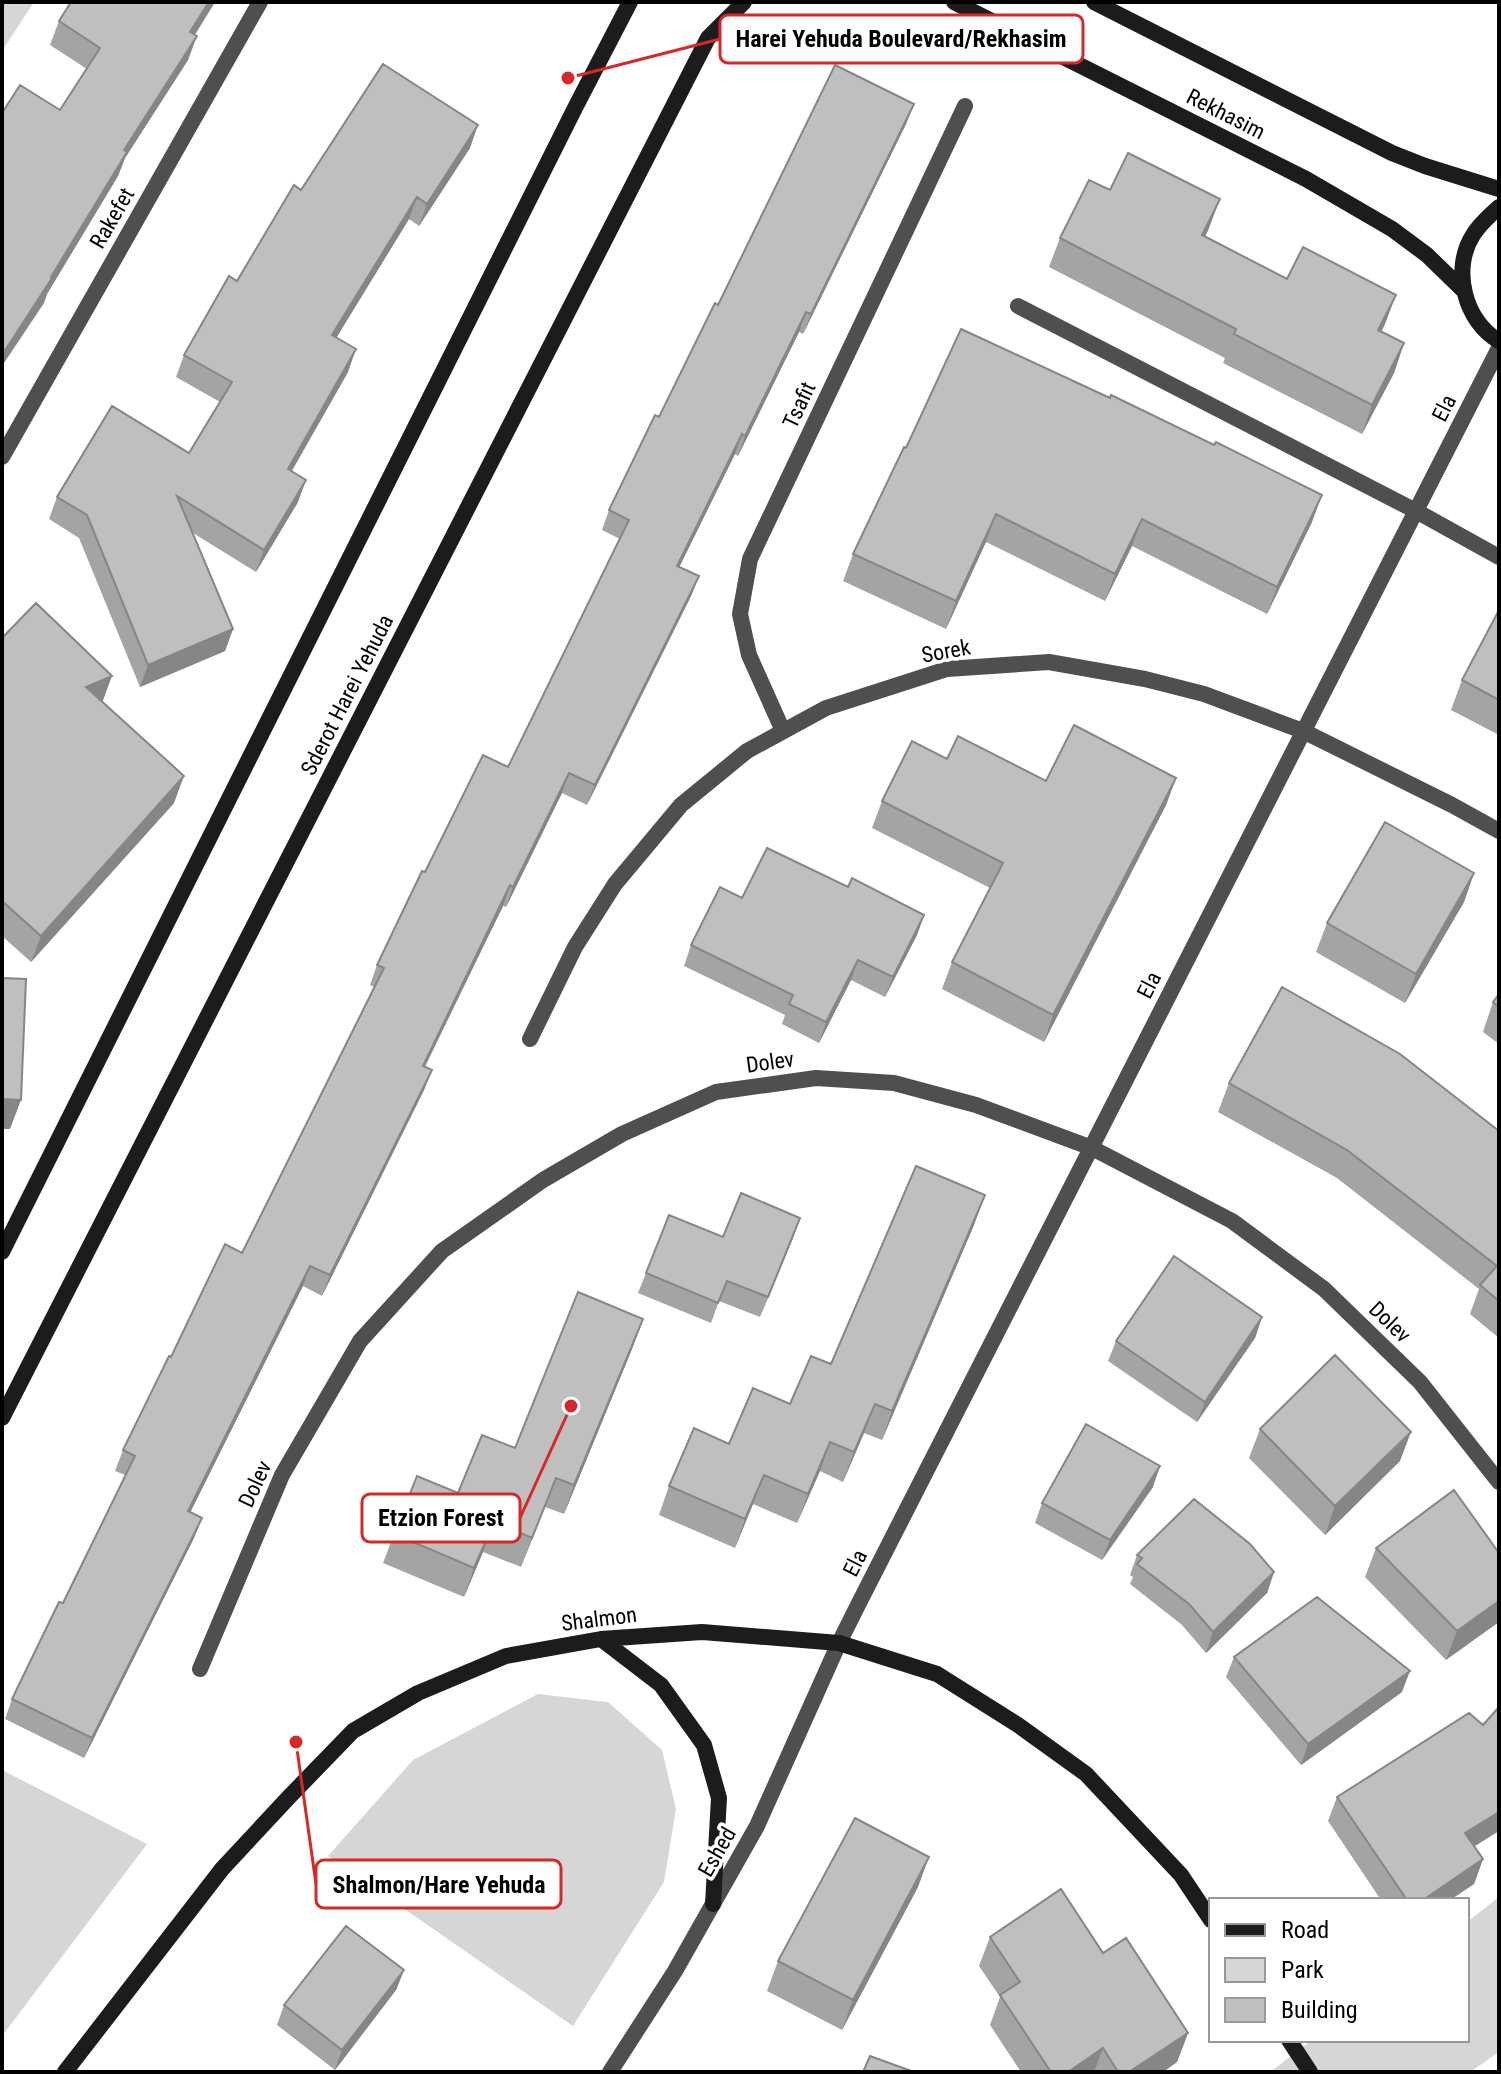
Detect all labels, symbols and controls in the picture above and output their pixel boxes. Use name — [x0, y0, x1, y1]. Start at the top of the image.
callout: Harei Yehuda Boulevard/Rekhasim — [720, 15, 1083, 63]
text: Harei Yehuda Boulevard/Rekhasim — [735, 25, 1067, 53]
street label: Rekhasim — [1183, 84, 1269, 144]
street label: Rakefet — [85, 183, 139, 253]
street label: Tsafit — [778, 378, 820, 432]
street label: Ela — [1427, 391, 1461, 425]
street label: Sderot Harei Yehuda — [296, 611, 398, 779]
street label: Sorek — [920, 634, 972, 668]
street label: Ela — [1132, 968, 1166, 1002]
street label: Dolev — [744, 1046, 796, 1078]
street label: Dolev — [1364, 1296, 1416, 1348]
street label: Dolev — [233, 1457, 277, 1511]
callout: Etzion Forest — [362, 1494, 520, 1542]
text: Etzion Forest — [378, 1504, 504, 1532]
street label: Ela — [838, 1546, 872, 1580]
street label: Shalmon — [560, 1602, 638, 1636]
street label: Eshed — [693, 1823, 741, 1881]
callout: Shalmon/Hare Yehuda — [316, 1860, 561, 1908]
text: Shalmon/Hare Yehuda — [333, 1871, 545, 1899]
legend — [1209, 1898, 1469, 2042]
text: Road — [1281, 1916, 1329, 1944]
text: Park — [1281, 1956, 1324, 1984]
text: Building — [1281, 1996, 1358, 2024]

